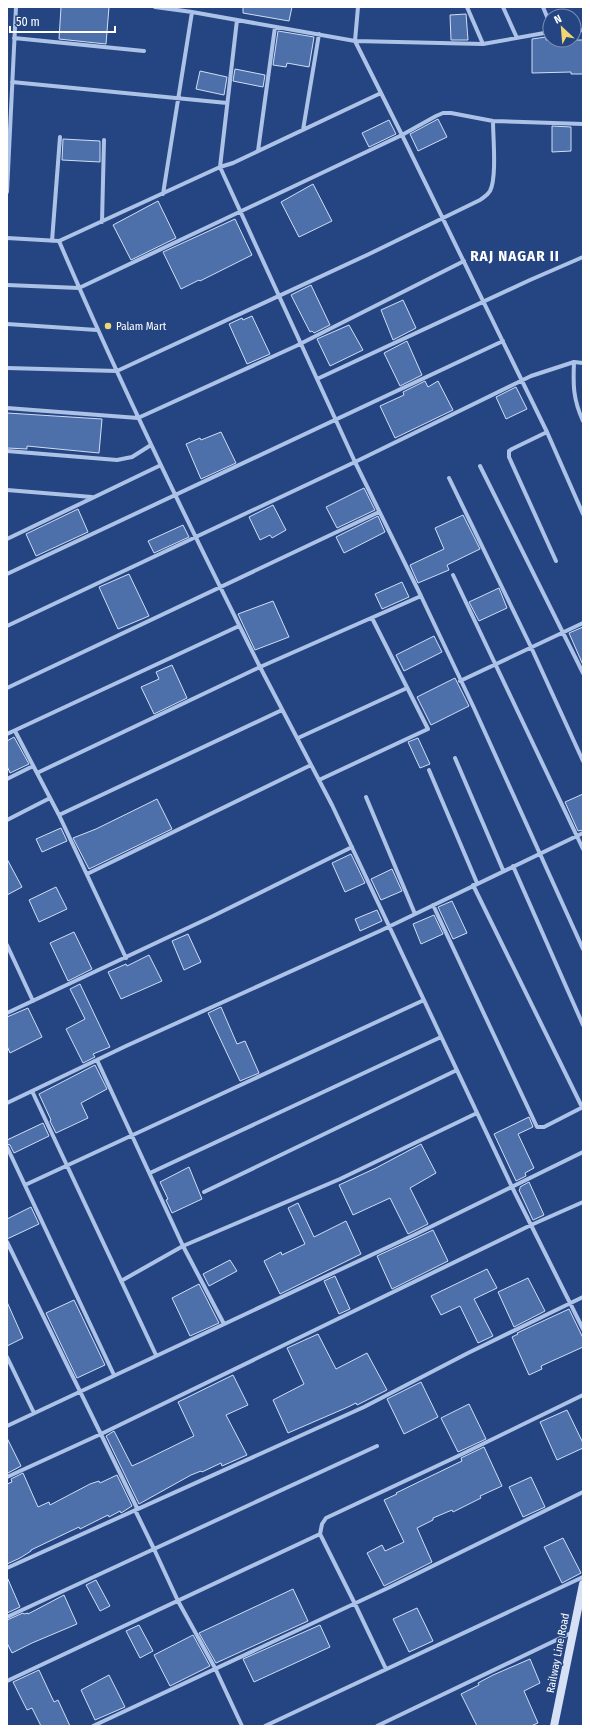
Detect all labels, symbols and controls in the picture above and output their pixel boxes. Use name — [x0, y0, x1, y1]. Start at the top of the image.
scale bar — [10, 8, 115, 34]
north arrow — [542, 8, 582, 48]
text: N — [552, 12, 564, 27]
text: 50 m — [16, 15, 40, 29]
district label: RAJ NAGAR II — [470, 247, 560, 265]
place label: Palam Mart — [116, 320, 167, 333]
marker: Palam Mart — [103, 321, 113, 331]
street label: Railway Line Road — [544, 1612, 572, 1694]

